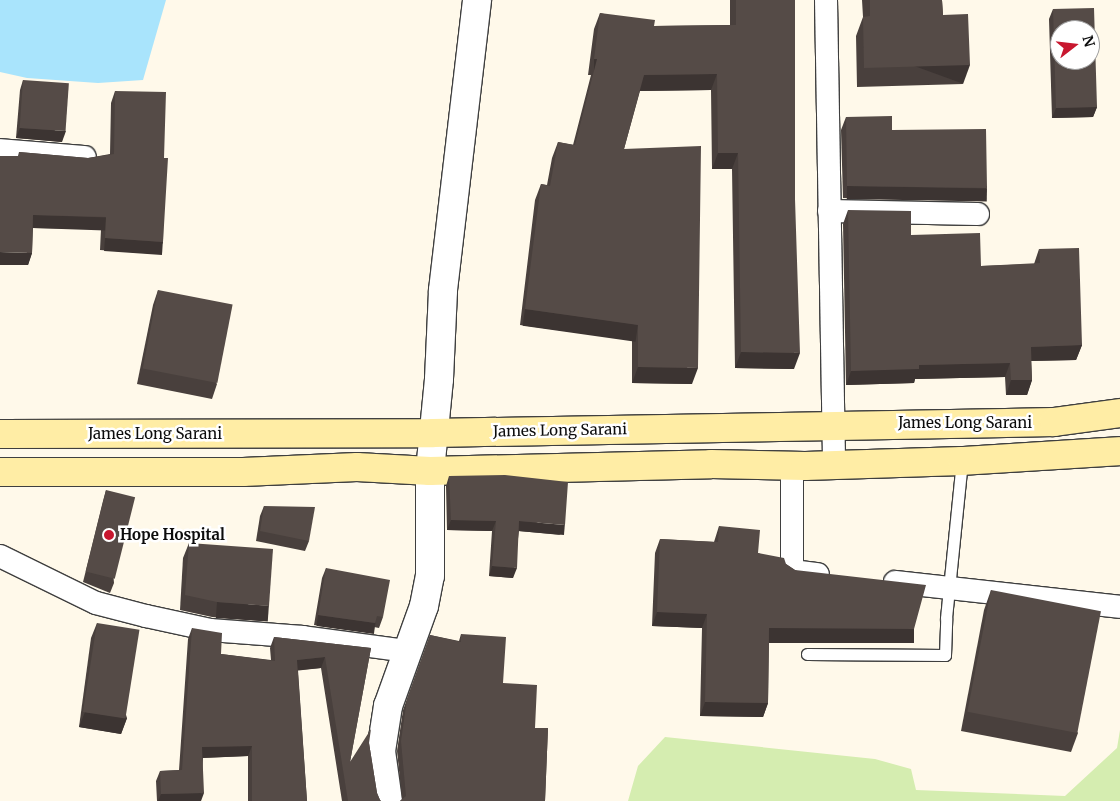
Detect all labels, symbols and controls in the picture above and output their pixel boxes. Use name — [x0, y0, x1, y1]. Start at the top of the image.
north arrow — [1050, 20, 1100, 70]
text: N — [1078, 33, 1099, 49]
street label: James Long Sarani — [898, 414, 1032, 432]
street label: James Long Sarani — [493, 420, 627, 440]
street label: James Long Sarani — [88, 425, 222, 443]
place label: Hope Hospital — [120, 526, 225, 544]
marker: Hope Hospital — [102, 528, 116, 542]

